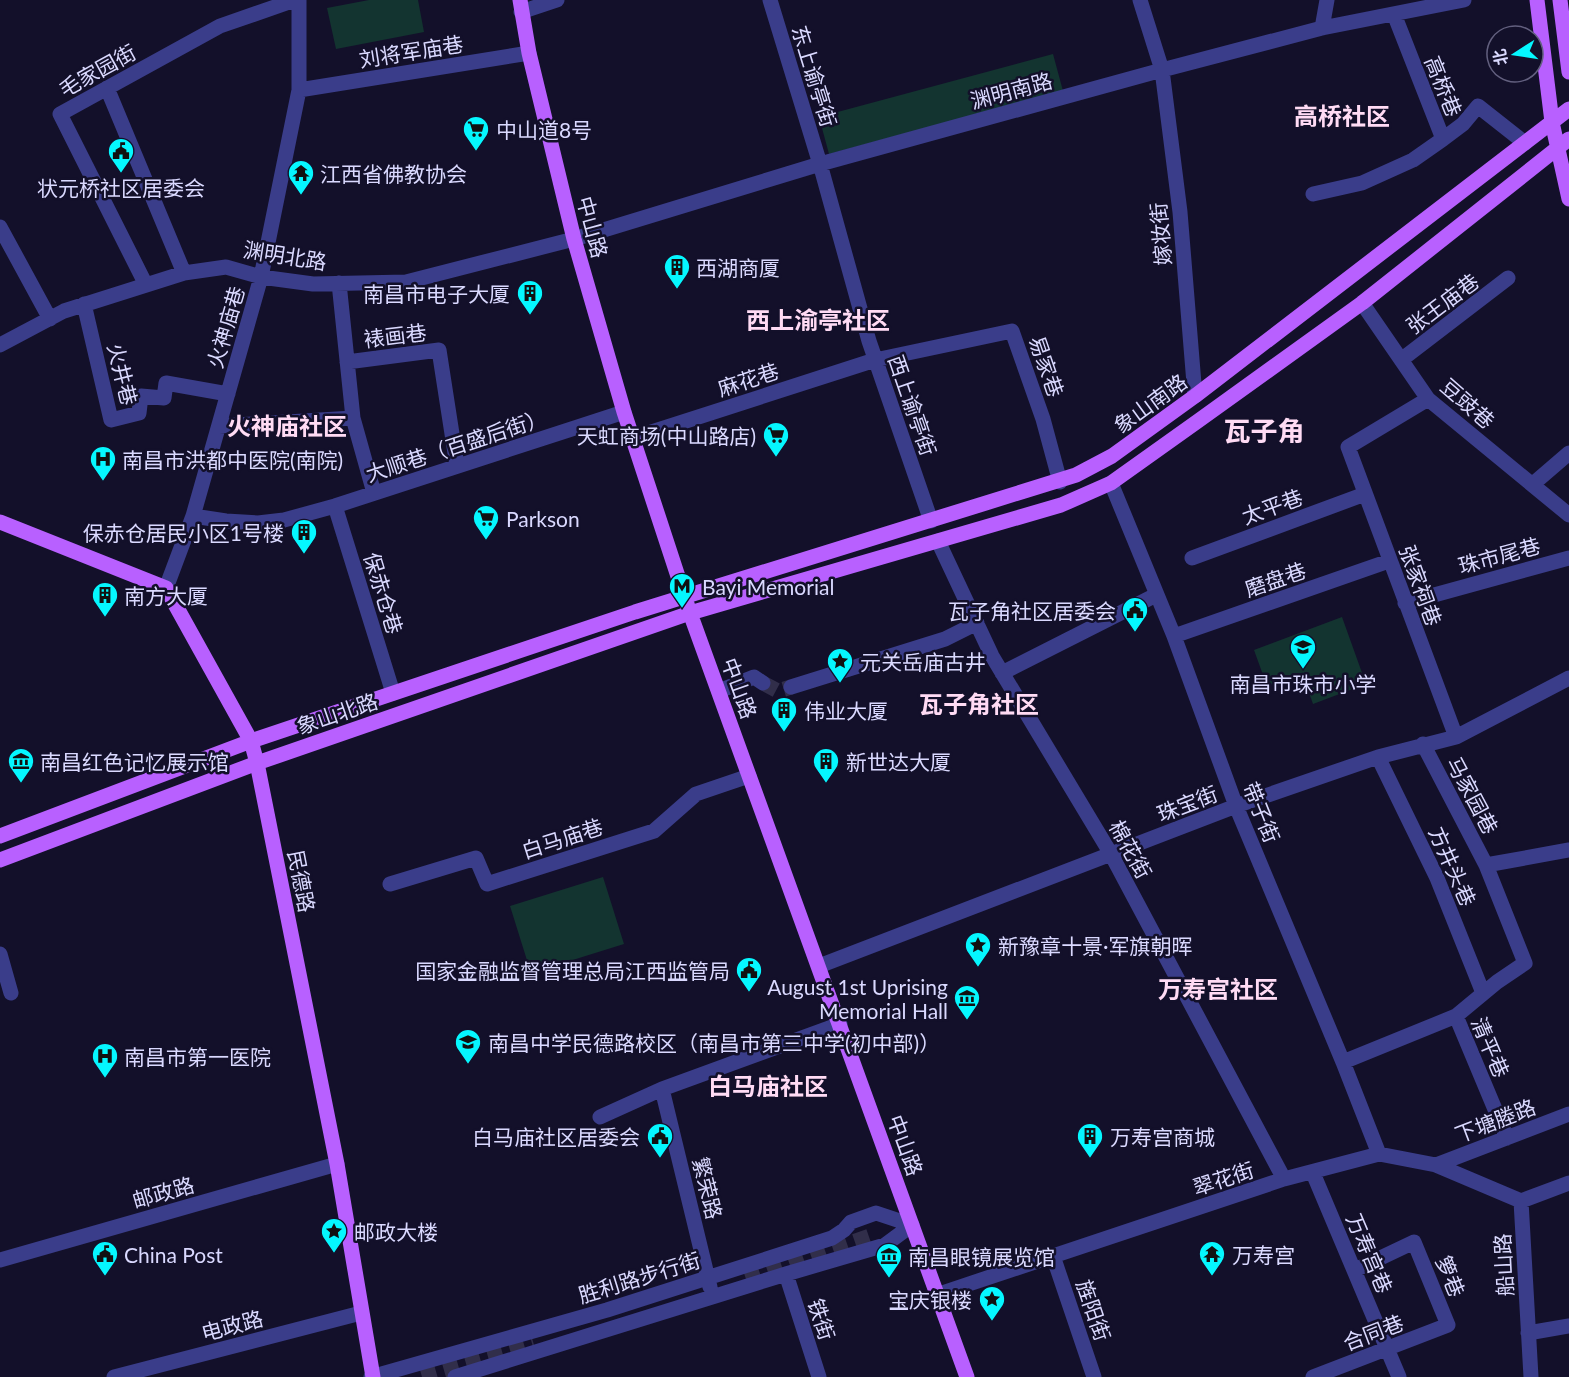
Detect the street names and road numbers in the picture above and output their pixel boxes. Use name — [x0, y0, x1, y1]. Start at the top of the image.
street label: 东上谕亭街 — [788, 22, 842, 130]
street label: 刘将军庙巷 — [357, 30, 465, 72]
street label: 毛家园街 — [54, 39, 140, 101]
street label: 高桥巷 — [1421, 52, 1467, 120]
street label: 渊明南路 — [967, 67, 1055, 113]
street label: 中山路 — [573, 193, 613, 261]
street label: 嫁妆街 — [1145, 202, 1175, 266]
street label: 渊明北路 — [242, 236, 328, 274]
street label: 张王庙巷 — [1401, 268, 1483, 338]
street label: 火神庙巷 — [201, 283, 249, 371]
street label: 裱画巷 — [362, 319, 428, 351]
street label: 易家巷 — [1025, 332, 1069, 400]
street label: 火井巷 — [103, 340, 143, 408]
street label: 西上谕亭街 — [884, 351, 942, 459]
street label: 麻花巷 — [714, 357, 782, 401]
street label: 象山南路 — [1109, 368, 1191, 438]
street label: 豆豉巷 — [1436, 373, 1500, 433]
street label: 大顺巷（百盛后街） — [362, 404, 550, 486]
street label: 太平巷 — [1238, 483, 1306, 529]
street label: 珠市尾巷 — [1455, 532, 1543, 578]
street label: 张家祠巷 — [1395, 541, 1447, 629]
street label: 保赤仓巷 — [360, 549, 408, 637]
street label: 磨盘巷 — [1241, 557, 1309, 601]
street label: 中山路 — [717, 654, 763, 722]
street label: 象山北路 — [293, 688, 381, 738]
street label: 马家园巷 — [1442, 752, 1504, 838]
street label: 带子街 — [1239, 778, 1285, 846]
street label: 珠宝街 — [1153, 780, 1221, 826]
street label: 白马庙巷 — [518, 813, 606, 863]
street label: 棉花街 — [1105, 815, 1157, 883]
street label: 方井头巷 — [1424, 823, 1482, 909]
street label: 民德路 — [284, 848, 320, 914]
street label: 清平巷 — [1467, 1013, 1515, 1081]
street label: 下塘塍路 — [1451, 1093, 1539, 1147]
street label: 中山路 — [883, 1111, 929, 1179]
street label: 繁荣路 — [688, 1154, 728, 1222]
street label: 翠花街 — [1189, 1156, 1257, 1200]
street label: 邮政路 — [129, 1171, 197, 1213]
street label: 万寿宫巷 — [1342, 1209, 1398, 1297]
street label: 船山路 — [1489, 1233, 1517, 1297]
street label: 胜利路步行街 — [575, 1247, 703, 1307]
street label: 箩巷 — [1432, 1252, 1470, 1300]
street label: 旌阳街 — [1072, 1276, 1116, 1344]
street label: 铁街 — [804, 1295, 840, 1343]
street label: 电政路 — [198, 1305, 266, 1345]
street label: 合同巷 — [1339, 1309, 1407, 1355]

